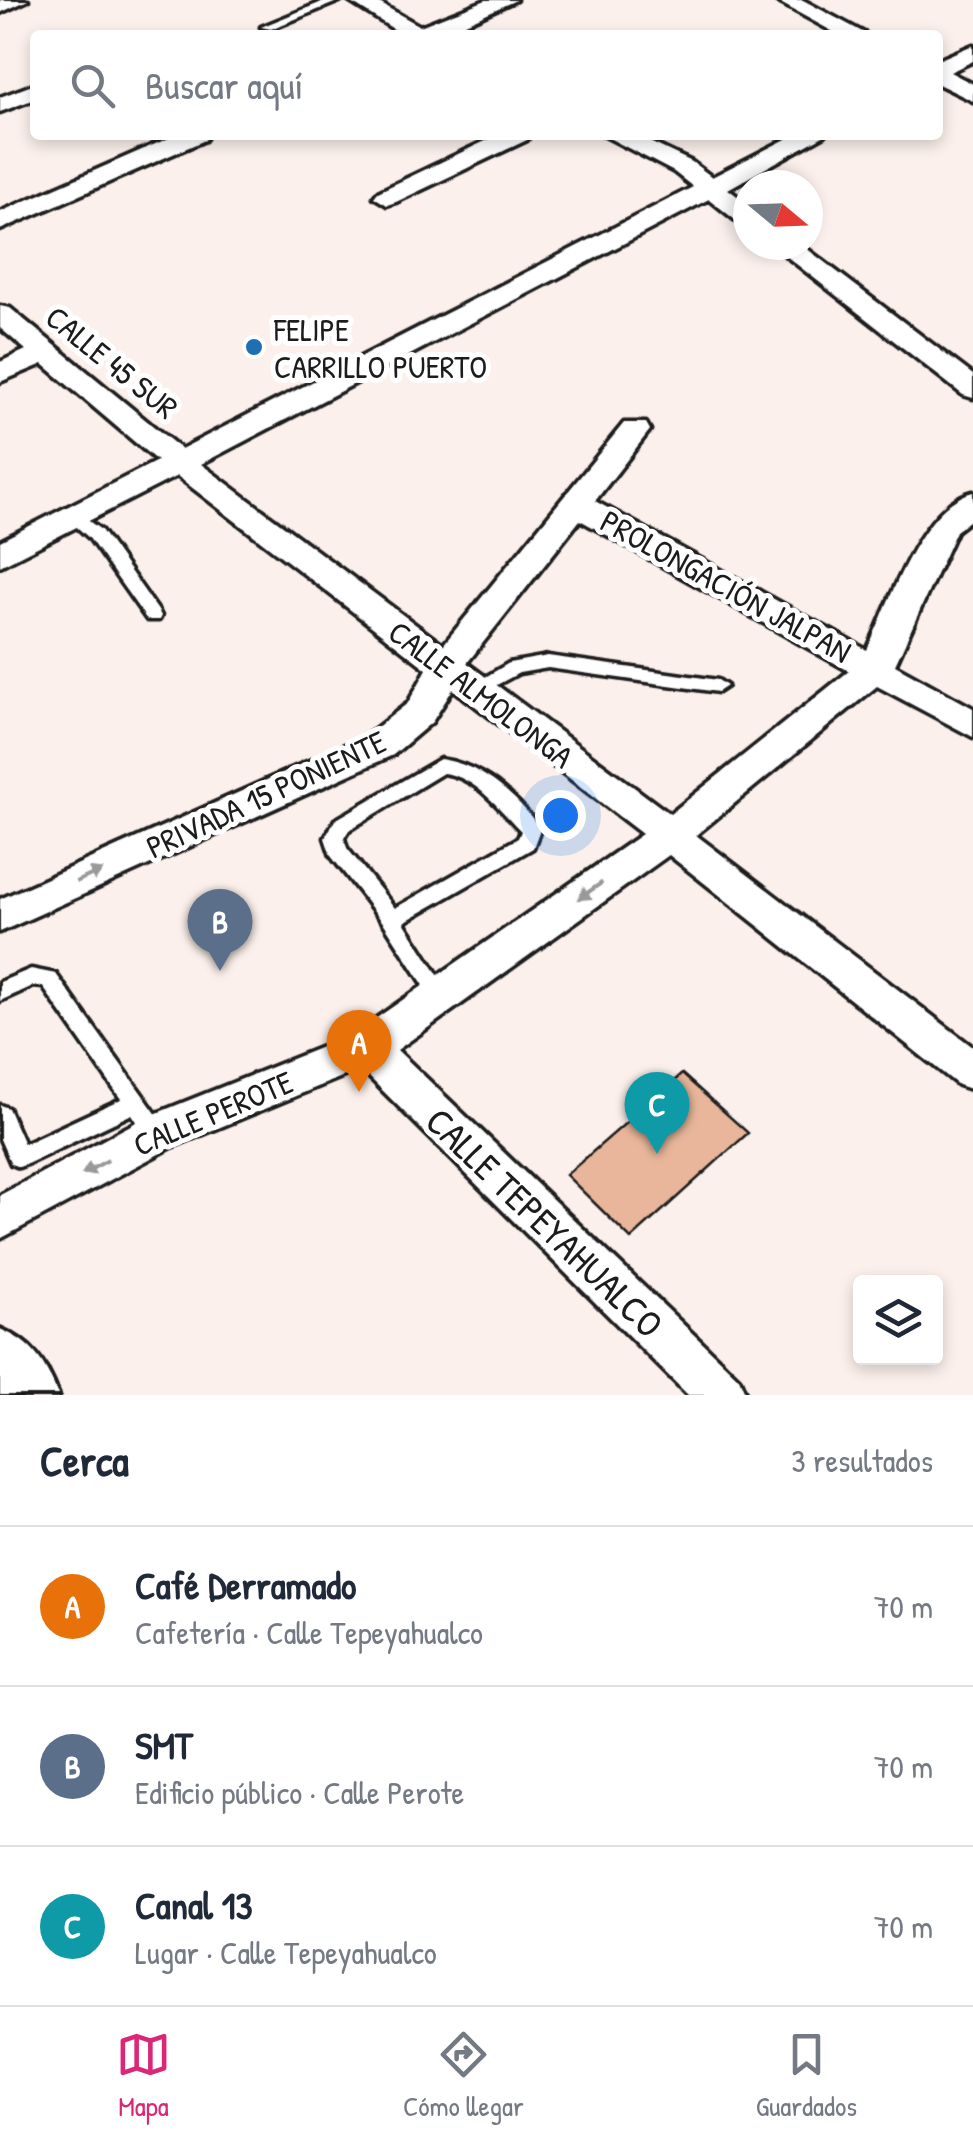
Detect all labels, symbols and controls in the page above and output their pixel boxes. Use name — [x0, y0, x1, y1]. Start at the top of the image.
search box — [30, 30, 943, 140]
icon: search — [65, 58, 120, 113]
text: Buscar aquí — [145, 59, 303, 111]
north arrow — [733, 170, 823, 260]
street label: CALLE 45 SUR — [37, 296, 187, 428]
place label: FELIPE CARRILLO PUERTO — [273, 308, 487, 388]
marker: FELIPE CARRILLO PUERTO — [243, 336, 265, 358]
street label: PROLONGACIÓN JALPAN — [593, 499, 859, 673]
street label: CALLE ALMOLONGA — [380, 610, 582, 778]
street label: PRIVADA 15 PONIENTE — [139, 720, 393, 868]
your location — [535, 790, 586, 841]
one-way arrow — [74, 868, 104, 884]
one-way arrow — [577, 881, 604, 900]
pin: B — [188, 888, 252, 971]
pin: A — [326, 1010, 392, 1092]
street label: CALLE PEROTE — [127, 1060, 299, 1166]
pin: C — [624, 1072, 690, 1154]
street label: CALLE TEPEYAHUALCO — [417, 1097, 673, 1347]
one-way arrow — [81, 1158, 110, 1175]
map controls — [853, 1275, 943, 1365]
button: layers — [853, 1275, 943, 1365]
text: Cerca — [40, 1432, 129, 1489]
text: 3 resultados — [791, 1439, 933, 1482]
text: Café Derramado — [135, 1559, 356, 1611]
text: A — [65, 1585, 80, 1628]
text: 70 m — [874, 1585, 933, 1628]
text: Cafetería · Calle Tepeyahualco — [135, 1611, 483, 1654]
text: SMT — [135, 1719, 193, 1771]
text: B — [64, 1745, 81, 1788]
text: 70 m — [874, 1745, 933, 1788]
text: Edificio público · Calle Perote — [135, 1771, 464, 1814]
text: Canal 13 — [135, 1879, 252, 1931]
text: C — [64, 1905, 81, 1948]
text: 70 m — [874, 1905, 933, 1948]
text: Lugar · Calle Tepeyahualco — [135, 1931, 437, 1974]
tab: Mapa — [116, 2027, 171, 2125]
tab: Cómo llegar — [403, 2027, 524, 2125]
tab: Guardados — [756, 2027, 857, 2125]

